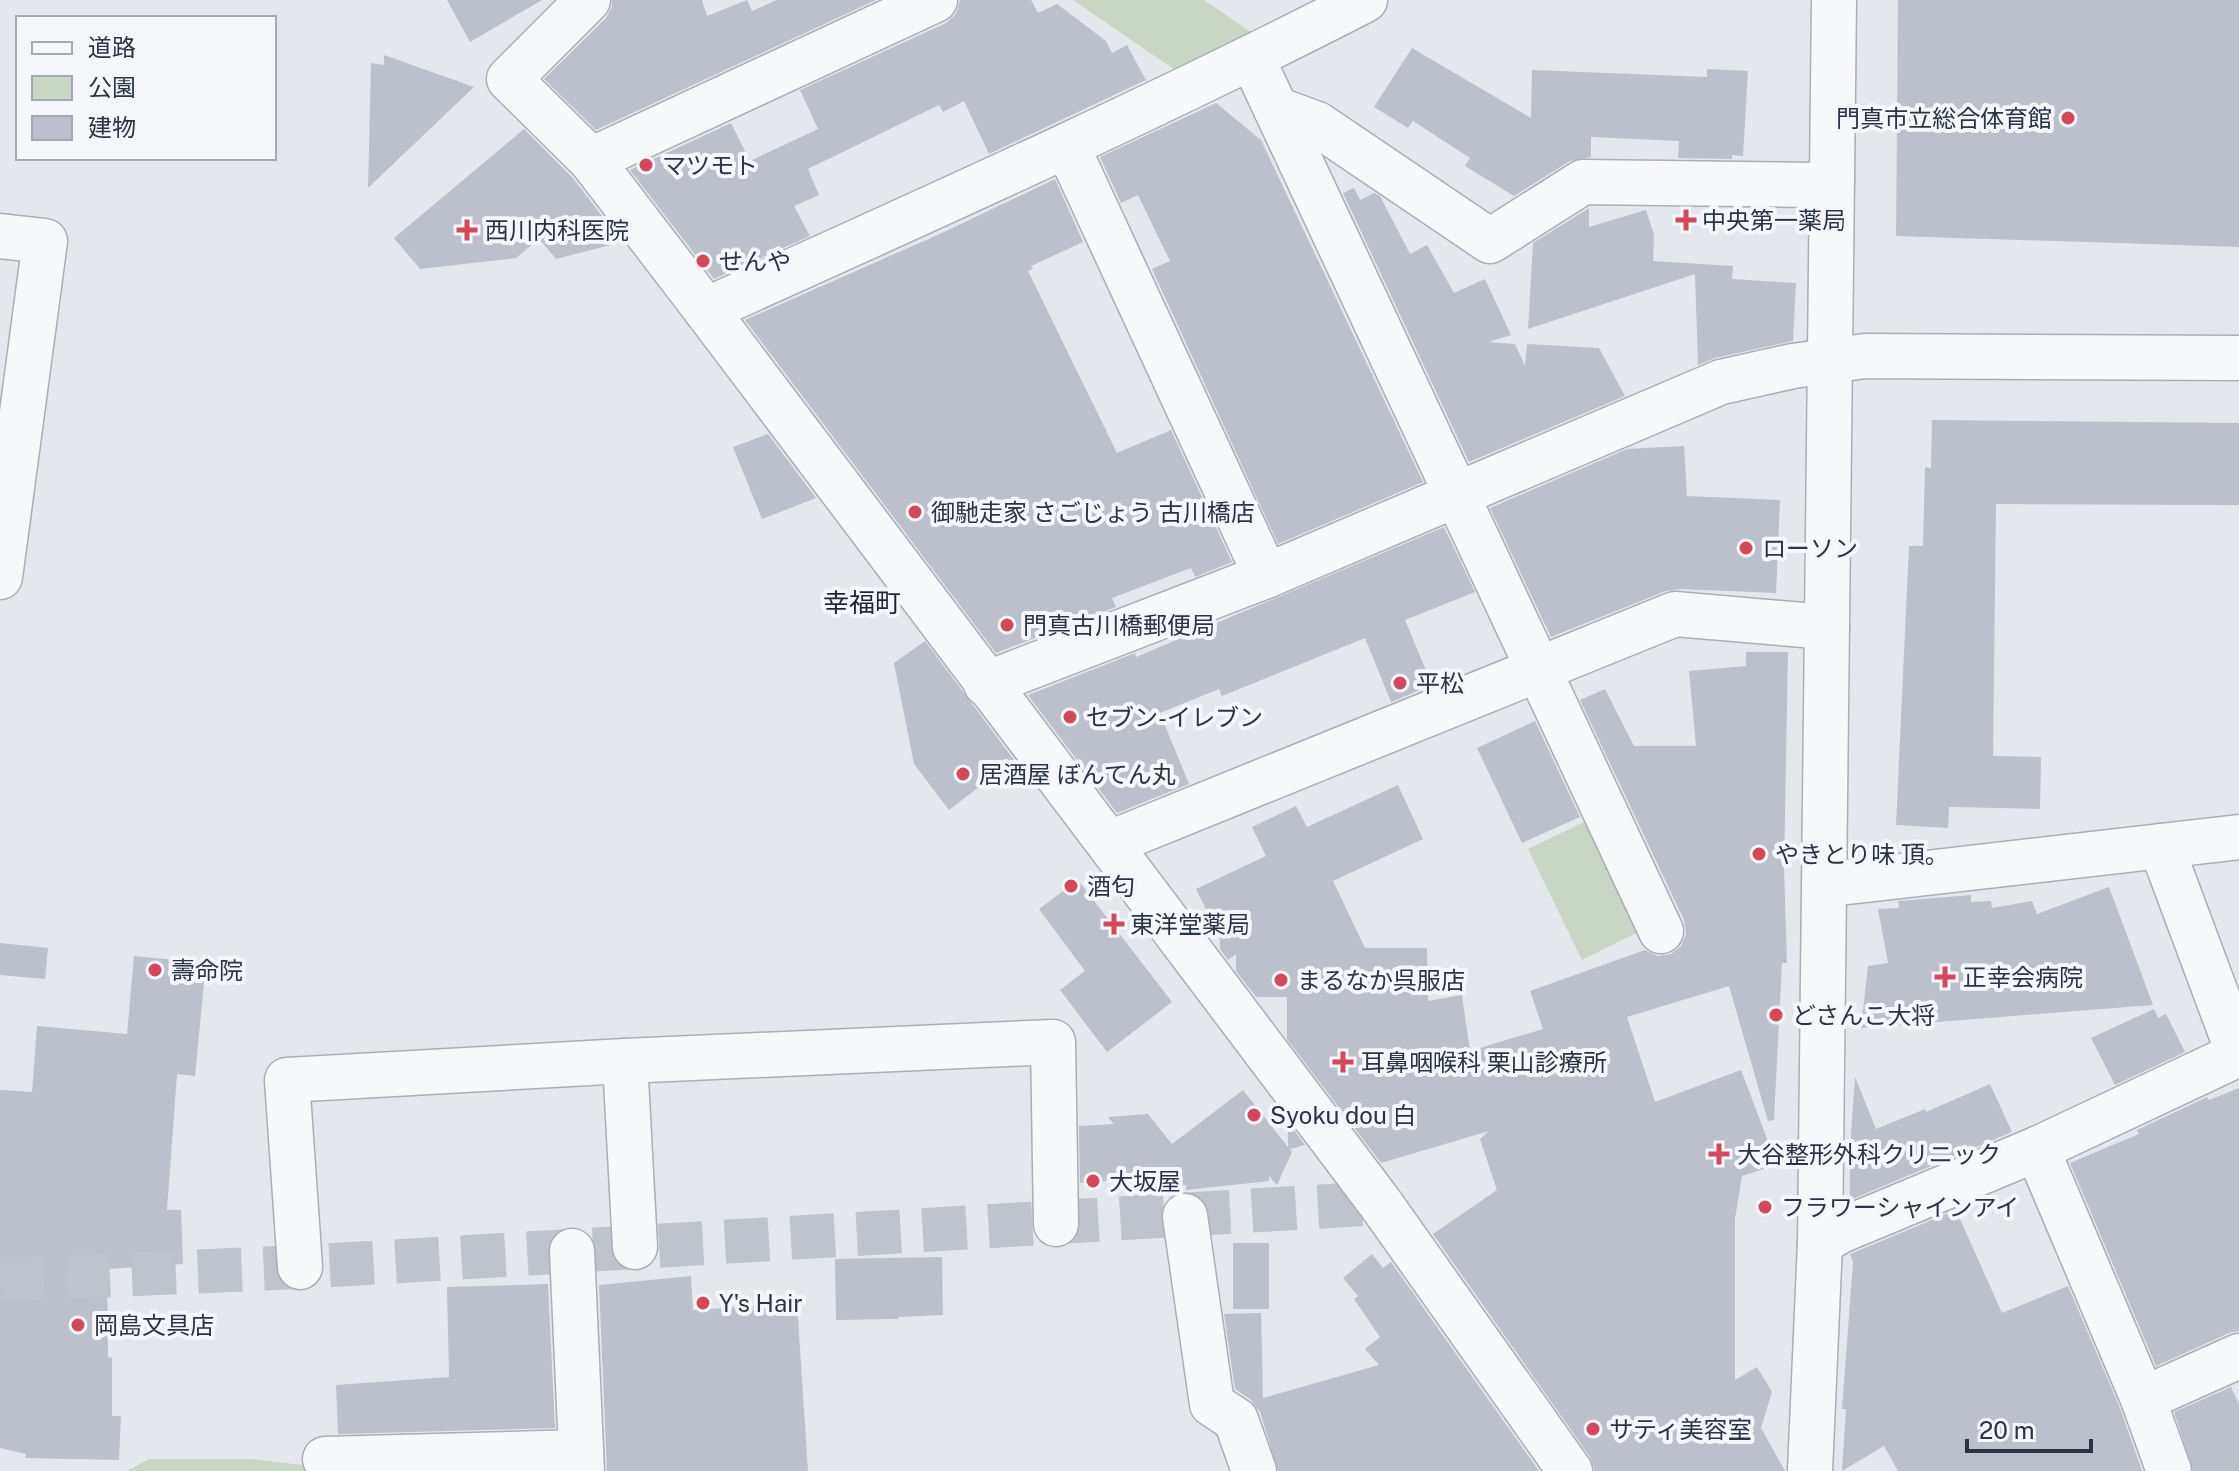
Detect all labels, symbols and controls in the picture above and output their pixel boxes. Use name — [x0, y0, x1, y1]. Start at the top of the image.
legend — [16, 16, 276, 160]
text: 道路 — [88, 33, 136, 61]
text: 公園 — [88, 73, 136, 101]
place label: 門真市立総合体育館 — [1836, 104, 2052, 132]
marker: 門真市立総合体育館 — [2059, 109, 2077, 127]
text: 建物 — [88, 113, 136, 141]
place label: マツモト — [662, 151, 758, 179]
marker: マツモト — [637, 156, 655, 174]
place label: 中央第一薬局 — [1702, 206, 1846, 234]
marker: 中央第一薬局 — [1677, 211, 1695, 229]
place label: 西川内科医院 — [485, 216, 629, 244]
marker: 西川内科医院 — [456, 219, 478, 241]
place label: せんや — [719, 247, 791, 275]
marker: せんや — [694, 252, 712, 270]
place label: 御馳走家 さごじょう 古川橋店 — [931, 498, 1255, 526]
marker: 御馳走家 さごじょう 古川橋店 — [906, 503, 924, 521]
place label: ローソン — [1762, 534, 1858, 562]
marker: ローソン — [1737, 539, 1755, 557]
district label: 幸福町 — [823, 587, 901, 618]
place label: 門真古川橋郵便局 — [1023, 611, 1215, 639]
marker: 門真古川橋郵便局 — [998, 616, 1016, 634]
place label: 平松 — [1416, 669, 1464, 697]
marker: 平松 — [1391, 674, 1409, 692]
place label: セブン-イレブン — [1086, 703, 1263, 731]
marker: セブン-イレブン — [1061, 708, 1079, 726]
place label: 居酒屋 ぼんてん丸 — [979, 760, 1176, 788]
marker: 居酒屋 ぼんてん丸 — [954, 765, 972, 783]
place label: やきとり味 頂。 — [1775, 840, 1949, 868]
marker: やきとり味 頂。 — [1750, 845, 1768, 863]
place label: 酒匂 — [1087, 872, 1135, 900]
marker: 酒匂 — [1062, 877, 1080, 895]
place label: 東洋堂薬局 — [1130, 910, 1250, 938]
marker: 東洋堂薬局 — [1105, 915, 1123, 933]
place label: 壽命院 — [171, 956, 243, 984]
marker: 壽命院 — [146, 961, 164, 979]
place label: 正幸会病院 — [1963, 963, 2083, 991]
place label: まるなか呉服店 — [1297, 966, 1465, 994]
marker: 正幸会病院 — [1934, 966, 1956, 988]
marker: まるなか呉服店 — [1272, 971, 1290, 989]
place label: どさんこ大将 — [1792, 1001, 1935, 1029]
marker: どさんこ大将 — [1767, 1006, 1785, 1024]
place label: 耳鼻咽喉科 栗山診療所 — [1361, 1048, 1607, 1076]
marker: 耳鼻咽喉科 栗山診療所 — [1332, 1051, 1354, 1073]
place label: Syoku dou 白 — [1270, 1101, 1417, 1129]
marker: Syoku dou 白 — [1245, 1106, 1263, 1124]
place label: 大谷整形外科クリニック — [1737, 1140, 2001, 1168]
marker: 大谷整形外科クリニック — [1708, 1143, 1730, 1165]
place label: 大坂屋 — [1109, 1167, 1181, 1195]
marker: 大坂屋 — [1084, 1172, 1102, 1190]
place label: フラワーシャインアイ — [1781, 1193, 2019, 1221]
marker: フラワーシャインアイ — [1756, 1198, 1774, 1216]
place label: Y's Hair — [719, 1289, 803, 1317]
marker: Y's Hair — [694, 1294, 712, 1312]
place label: 岡島文具店 — [94, 1311, 214, 1339]
marker: 岡島文具店 — [69, 1316, 87, 1334]
scale bar — [1967, 1403, 2091, 1453]
place label: サティ美容室 — [1609, 1415, 1752, 1443]
text: 20 m — [1979, 1416, 2035, 1444]
marker: サティ美容室 — [1584, 1420, 1602, 1438]

